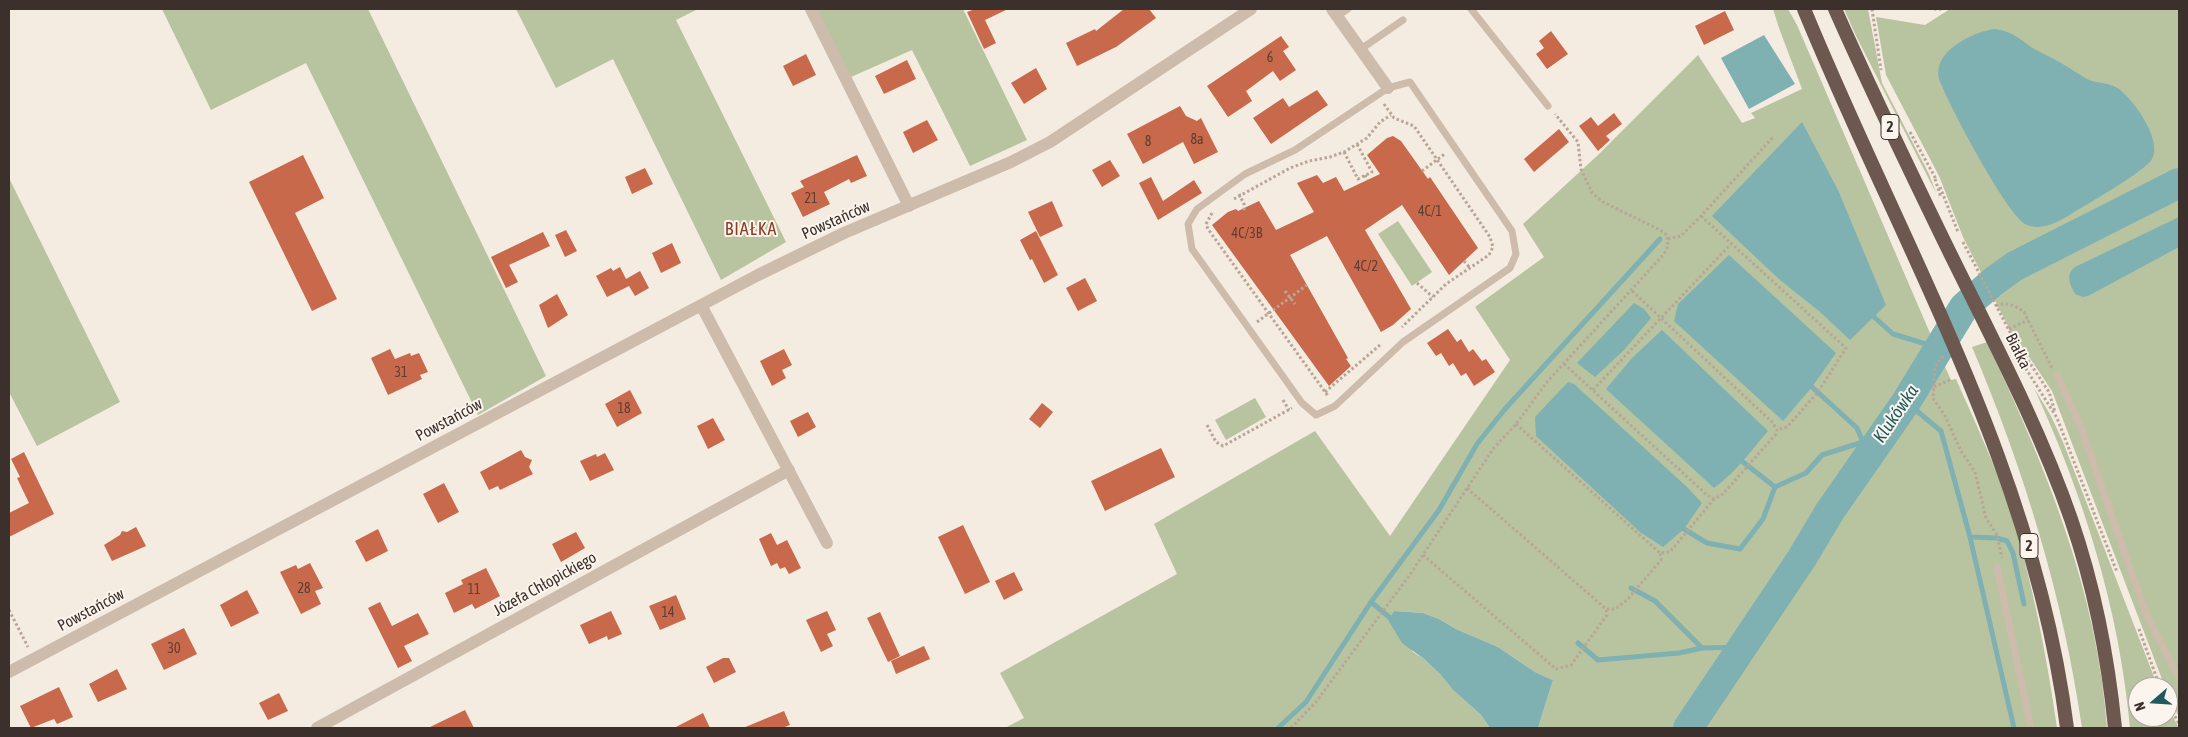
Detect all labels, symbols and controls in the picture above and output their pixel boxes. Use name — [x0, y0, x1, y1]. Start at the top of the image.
house number: 6 — [1267, 50, 1273, 66]
road number: 2 — [1881, 114, 1899, 140]
house number: 8a — [1190, 132, 1204, 148]
house number: 8 — [1145, 134, 1151, 150]
house number: 21 — [804, 191, 818, 207]
street label: Powstańców — [799, 196, 873, 244]
house number: 4C/1 — [1418, 204, 1442, 220]
district label: BIAŁKA — [724, 218, 778, 240]
house number: 4C/3B — [1232, 226, 1262, 242]
house number: 4C/2 — [1354, 259, 1378, 275]
street label: Białka — [2001, 330, 2035, 372]
house number: 31 — [394, 365, 408, 381]
water label: Klukówka — [1869, 381, 1923, 447]
street label: Powstańców — [412, 394, 486, 446]
house number: 18 — [617, 401, 631, 417]
road number: 2 — [2020, 534, 2038, 558]
street label: Józefa Chłopickiego — [490, 548, 600, 620]
house number: 28 — [297, 581, 311, 597]
house number: 11 — [467, 582, 481, 598]
street label: Powstańców — [54, 584, 128, 636]
house number: 14 — [661, 605, 675, 621]
house number: 30 — [167, 641, 181, 657]
north arrow — [2128, 677, 2178, 727]
text: N — [2131, 700, 2149, 713]

